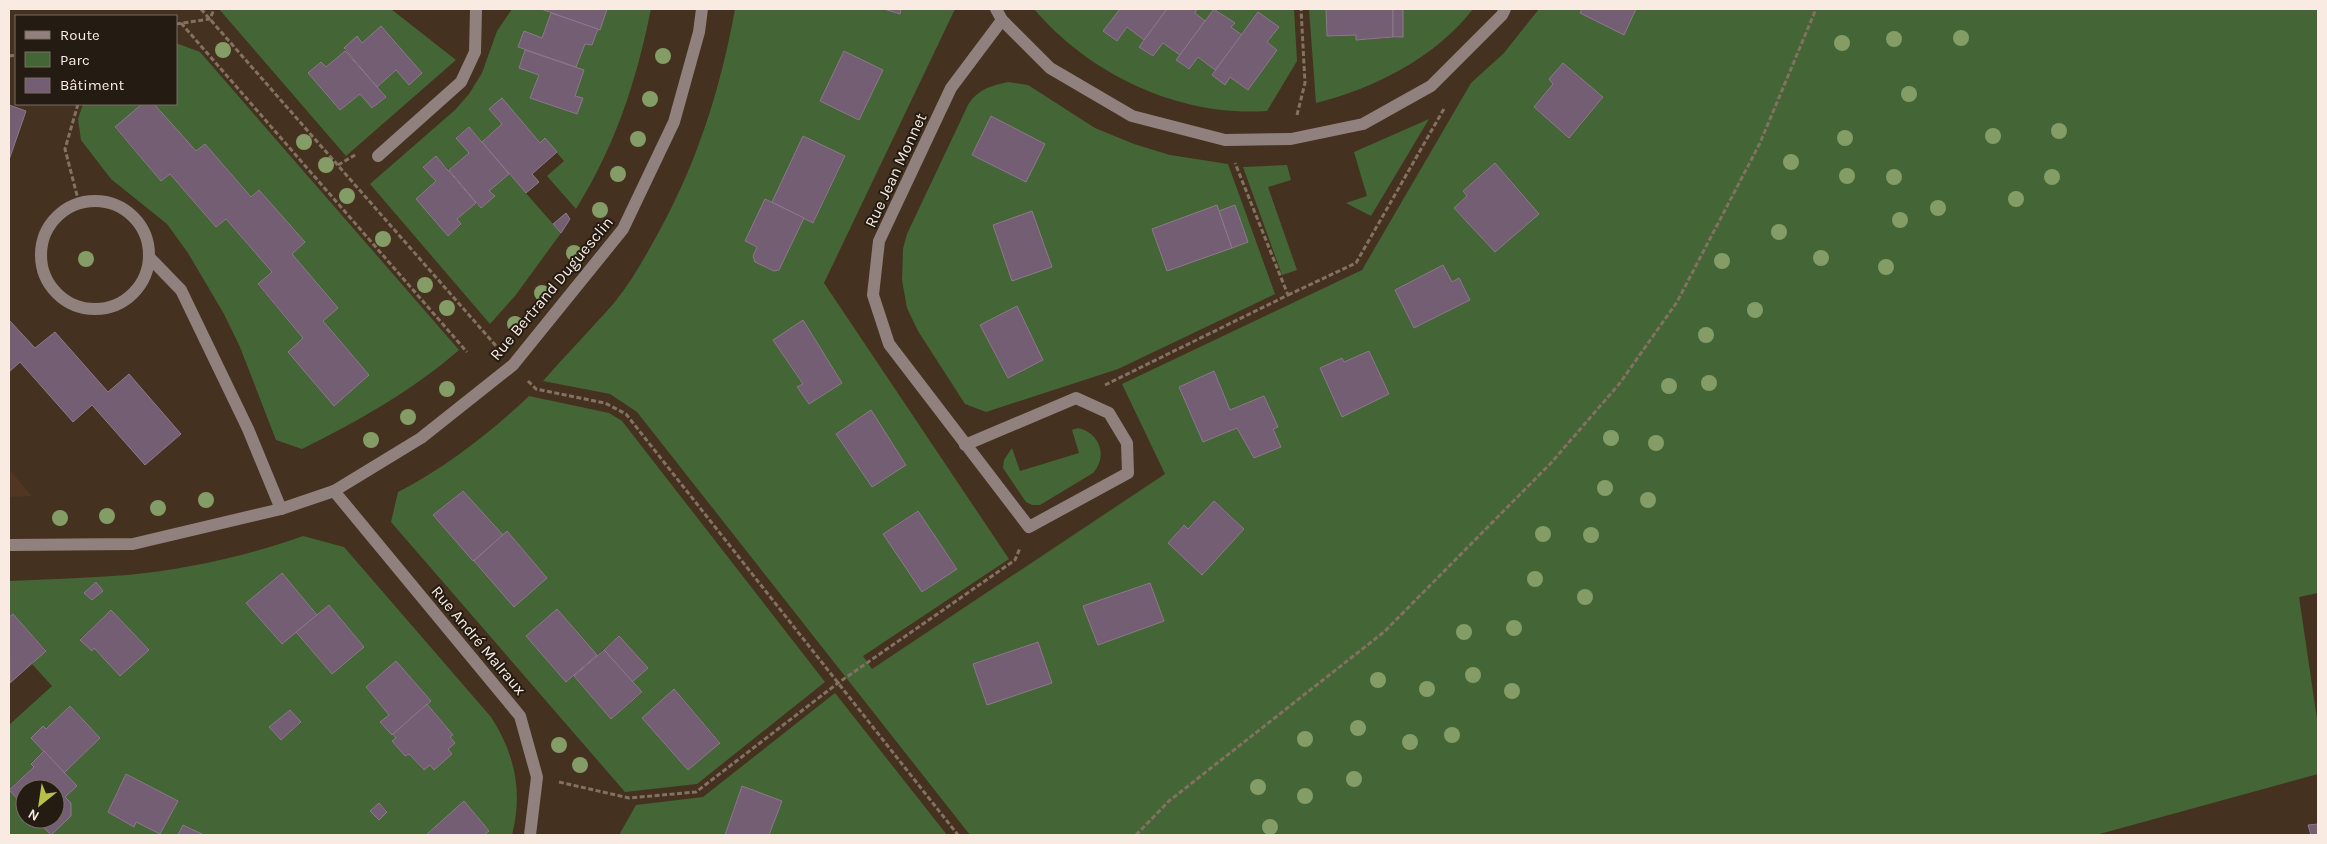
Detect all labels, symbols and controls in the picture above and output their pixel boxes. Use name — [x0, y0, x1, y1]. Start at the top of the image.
legend — [15, 15, 178, 105]
text: Route — [60, 26, 100, 44]
text: Parc — [60, 51, 90, 69]
text: Bâtiment — [60, 76, 124, 94]
street label: Rue Jean Monnet — [861, 110, 930, 231]
street label: Rue Bertrand Duguesclin — [486, 213, 617, 364]
street label: Rue André Malraux — [427, 582, 530, 699]
north arrow — [15, 779, 65, 829]
text: N — [25, 805, 42, 825]

